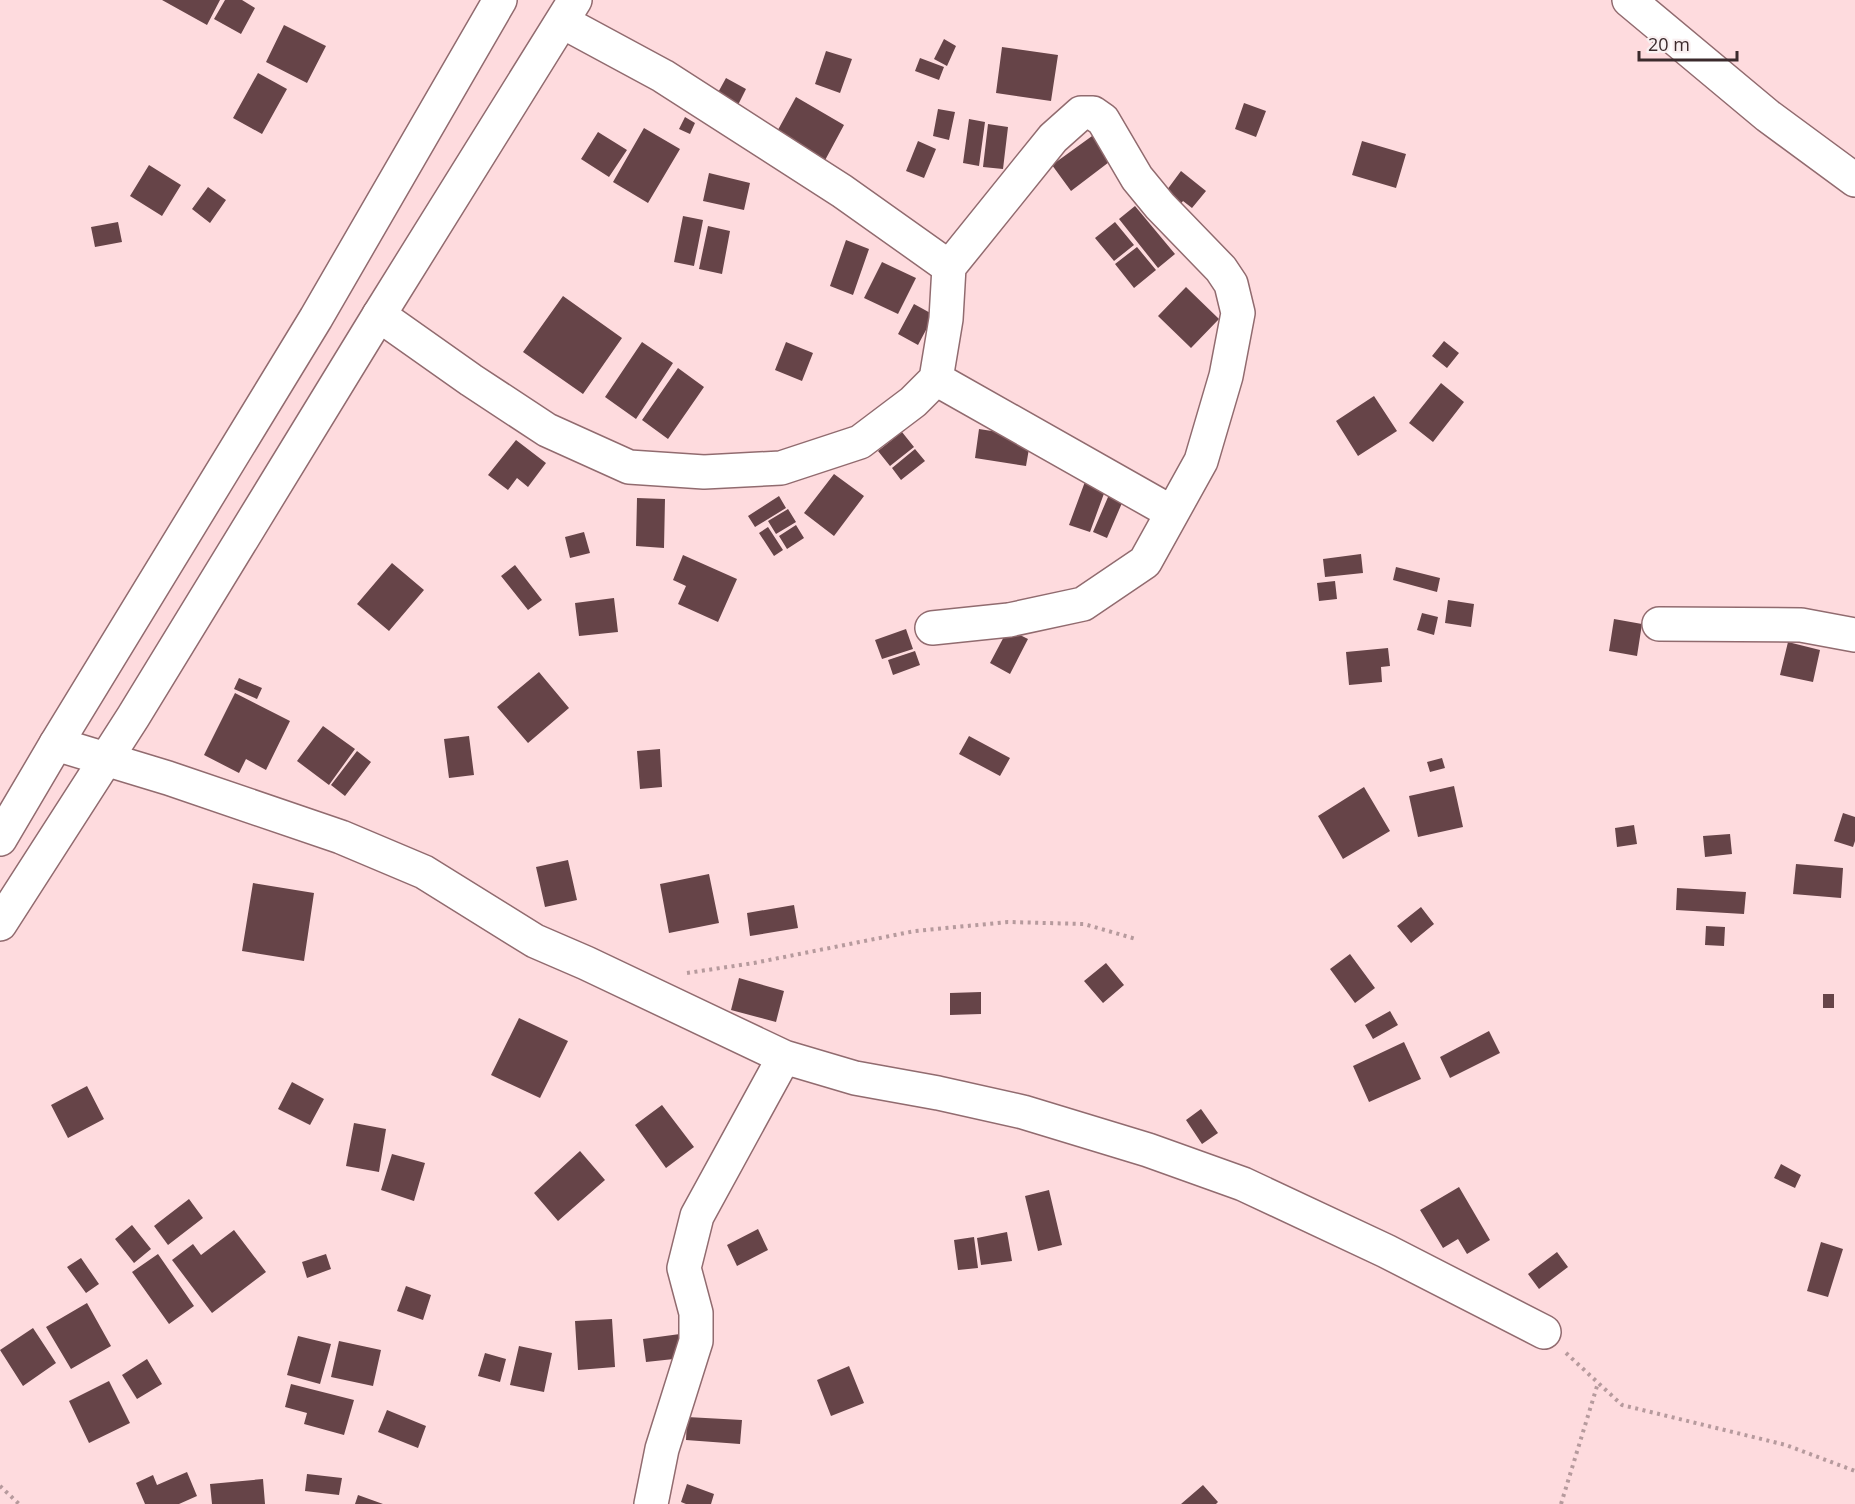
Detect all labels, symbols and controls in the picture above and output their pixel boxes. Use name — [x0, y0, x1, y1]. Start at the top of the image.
scale bar — [1639, 24, 1736, 62]
text: 20 m — [1648, 32, 1690, 56]

